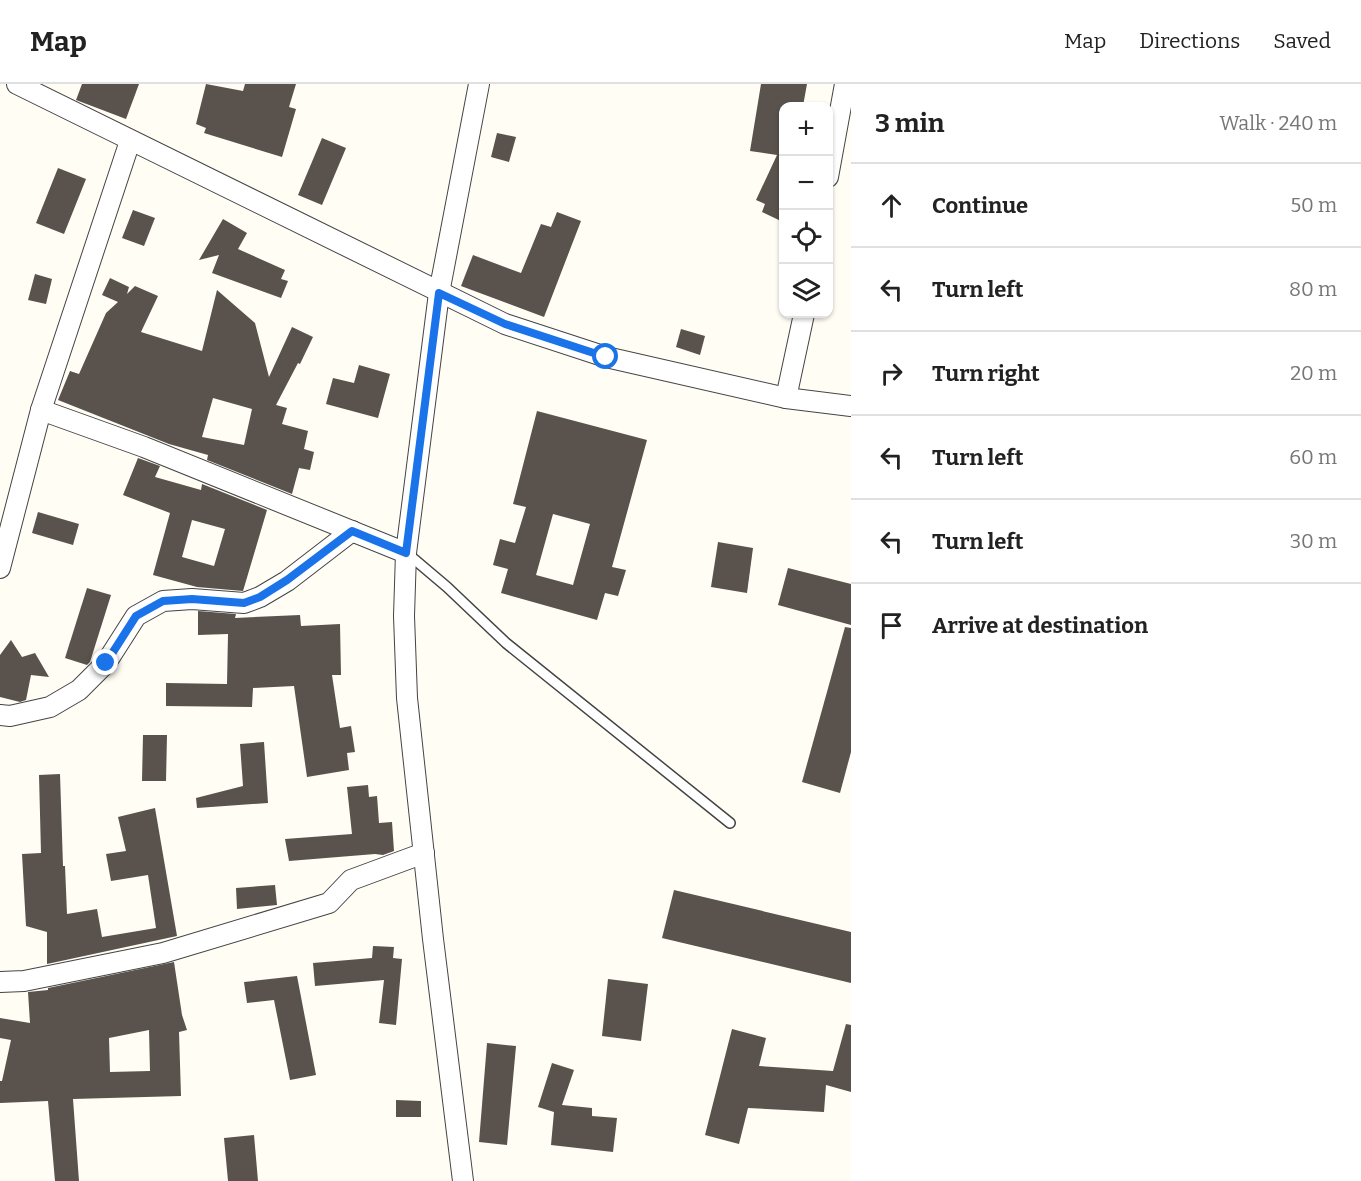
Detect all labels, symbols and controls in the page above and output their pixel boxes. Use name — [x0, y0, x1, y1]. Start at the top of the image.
text: Map — [30, 25, 87, 58]
text: Map — [1064, 28, 1106, 54]
text: Directions — [1139, 28, 1240, 54]
text: Saved — [1273, 28, 1331, 54]
map controls — [779, 102, 833, 318]
button: + — [779, 102, 833, 156]
text: 3 min — [875, 108, 944, 139]
text: Walk · 240 m — [1219, 111, 1337, 135]
button: − — [779, 156, 833, 210]
icon: ahead — [875, 189, 908, 222]
text: Continue — [932, 192, 1028, 219]
text: 50 m — [1290, 193, 1337, 217]
button: locate — [779, 210, 833, 264]
button: layers — [779, 264, 833, 318]
icon: left — [875, 273, 908, 306]
text: Turn left — [932, 276, 1024, 303]
text: 80 m — [1289, 277, 1337, 301]
route start — [592, 343, 618, 369]
icon: right — [875, 357, 908, 390]
text: Turn right — [932, 360, 1040, 387]
text: 20 m — [1290, 361, 1337, 385]
icon: left — [875, 441, 908, 474]
text: Turn left — [932, 444, 1024, 471]
text: 60 m — [1289, 445, 1337, 469]
icon: left — [875, 525, 908, 558]
text: Turn left — [932, 528, 1024, 555]
text: 30 m — [1290, 529, 1337, 553]
icon: arrive — [875, 609, 908, 642]
text: Arrive at destination — [932, 612, 1148, 639]
route end — [92, 649, 118, 675]

